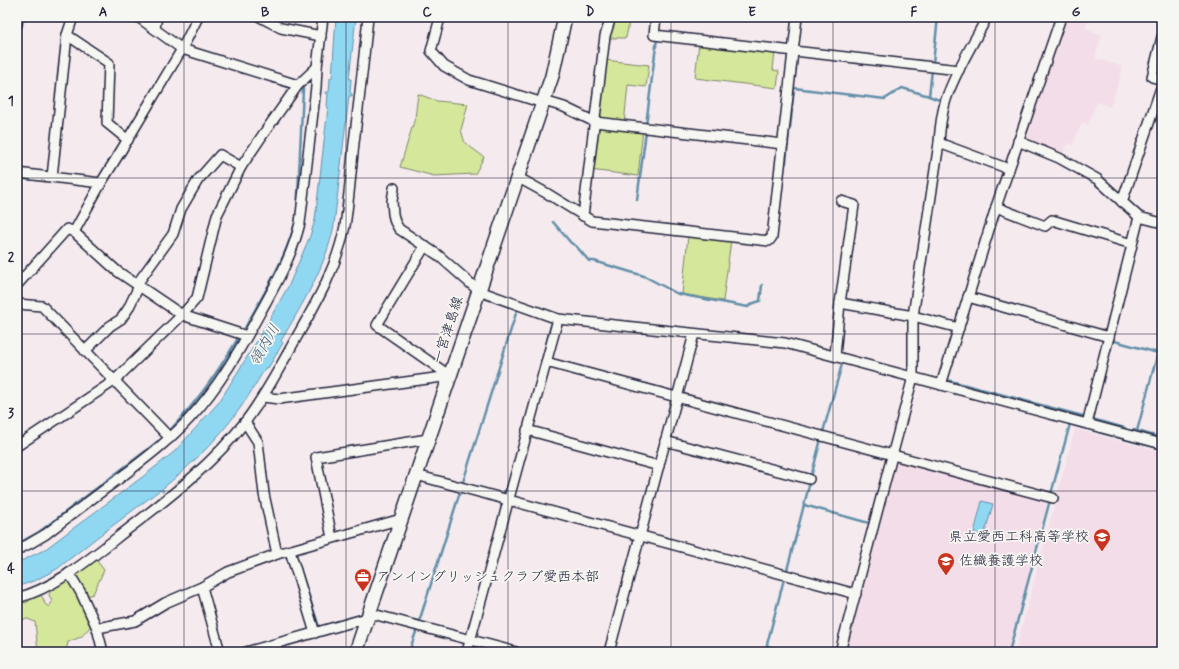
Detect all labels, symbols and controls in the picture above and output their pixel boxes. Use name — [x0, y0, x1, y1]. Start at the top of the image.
text: A — [99, 4, 107, 21]
text: B — [261, 4, 270, 21]
text: C — [422, 4, 432, 21]
text: D — [586, 4, 595, 21]
text: E — [748, 4, 756, 21]
text: F — [911, 4, 918, 21]
text: G — [1072, 4, 1081, 21]
text: 1 — [8, 93, 14, 110]
text: 2 — [8, 249, 15, 266]
street label: 一宮津島線 — [429, 294, 467, 366]
water label: 領内川 — [245, 321, 285, 369]
text: 3 — [8, 405, 14, 422]
school or university icon: 県立愛西工科高等学校 — [1092, 527, 1112, 552]
place label: 県立愛西工科高等学校 — [949, 528, 1089, 546]
school or university icon: 佐織養護学校 — [936, 551, 956, 576]
place label: 佐織養護学校 — [959, 552, 1043, 570]
text: 4 — [7, 561, 15, 578]
office icon: アンイングリッシュクラブ愛西本部 — [353, 567, 373, 592]
place label: アンイングリッシュクラブ愛西本部 — [376, 568, 599, 586]

